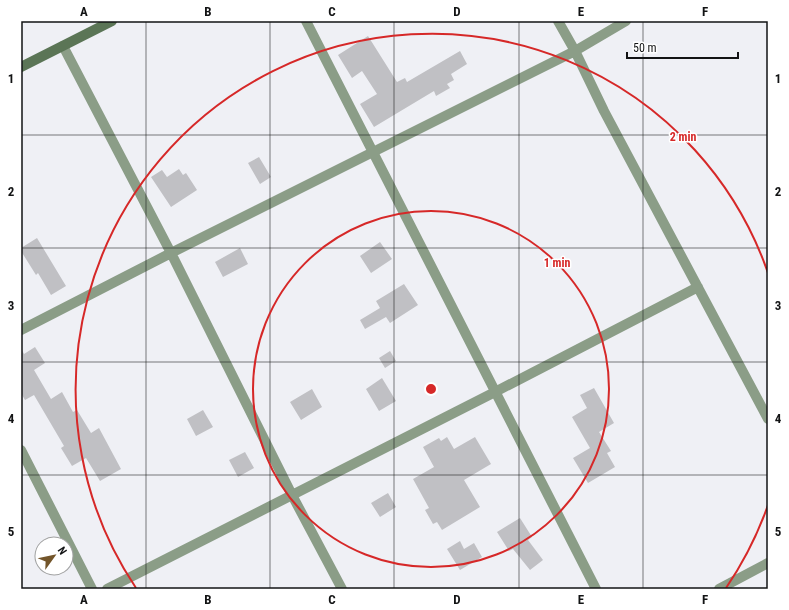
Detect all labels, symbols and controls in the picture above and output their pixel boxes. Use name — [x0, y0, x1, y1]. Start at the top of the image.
text: A — [80, 4, 88, 19]
text: B — [204, 4, 212, 19]
text: C — [328, 4, 336, 19]
text: D — [453, 4, 461, 19]
text: E — [578, 4, 585, 19]
text: F — [702, 4, 708, 19]
scale bar — [627, 34, 738, 60]
text: 50 m — [633, 41, 657, 55]
text: 1 — [8, 71, 14, 86]
text: 1 — [775, 71, 781, 86]
text: 2 min — [670, 130, 696, 144]
text: 2 — [8, 184, 15, 199]
text: 2 — [775, 184, 782, 199]
text: 1 min — [544, 256, 570, 270]
text: 3 — [8, 298, 14, 313]
text: 3 — [775, 298, 781, 313]
centre of rings — [424, 382, 438, 396]
text: 4 — [8, 411, 15, 426]
text: 4 — [775, 411, 782, 426]
text: 5 — [8, 524, 15, 539]
text: 5 — [775, 524, 782, 539]
north arrow — [34, 536, 74, 576]
text: N — [55, 544, 69, 557]
text: A — [80, 592, 88, 607]
text: B — [204, 592, 212, 607]
text: C — [328, 592, 336, 607]
text: D — [453, 592, 461, 607]
text: E — [578, 592, 585, 607]
text: F — [702, 592, 708, 607]

